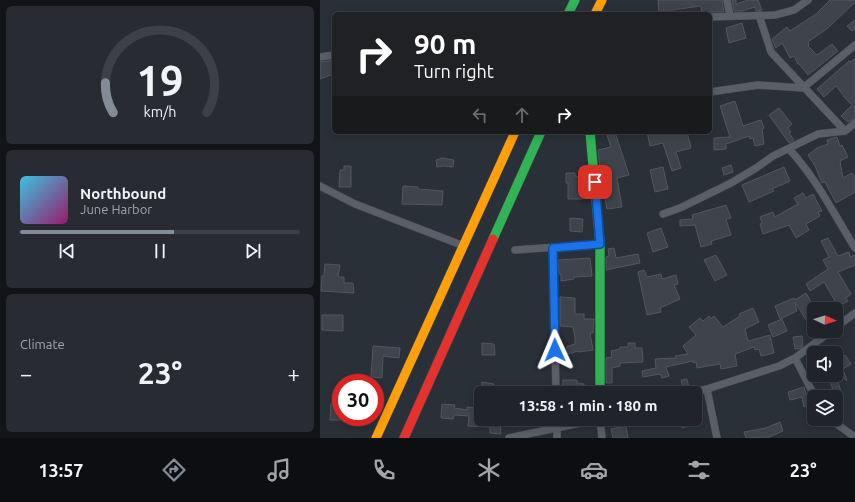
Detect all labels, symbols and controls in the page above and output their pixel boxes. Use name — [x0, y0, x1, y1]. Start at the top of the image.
icon: right — [348, 28, 400, 80]
text: 90 m — [414, 28, 476, 59]
text: 19 — [137, 57, 183, 104]
text: Turn right — [414, 61, 494, 81]
text: km/h — [144, 104, 176, 120]
icon: left — [469, 104, 491, 126]
icon: ahead — [511, 104, 533, 126]
icon: right — [553, 104, 575, 126]
pin — [578, 165, 612, 199]
icon: arrive — [584, 171, 606, 193]
text: Northbound — [80, 185, 166, 202]
text: June Harbor — [80, 202, 152, 216]
icon: previous — [56, 240, 78, 262]
icon: pause — [149, 240, 171, 262]
icon: next — [242, 240, 264, 262]
north arrow — [807, 302, 843, 338]
map controls — [807, 302, 843, 426]
position arrow — [534, 329, 576, 371]
text: Climate — [20, 337, 65, 351]
button: sound — [807, 346, 843, 382]
text: 23° — [138, 356, 182, 390]
text: − — [20, 361, 32, 386]
text: + — [288, 361, 300, 386]
speed limit sign: 30 — [332, 374, 384, 426]
button: layers — [807, 390, 843, 426]
text: 13:58 · 1 min · 180 m — [519, 397, 657, 414]
icon: directions — [160, 456, 188, 484]
icon: music — [265, 456, 293, 484]
icon: phone — [370, 456, 398, 484]
icon: climate — [475, 456, 503, 484]
icon: car — [580, 456, 608, 484]
icon: filters — [685, 456, 713, 484]
text: 13:57 — [38, 460, 84, 480]
text: 23° — [790, 460, 817, 480]

